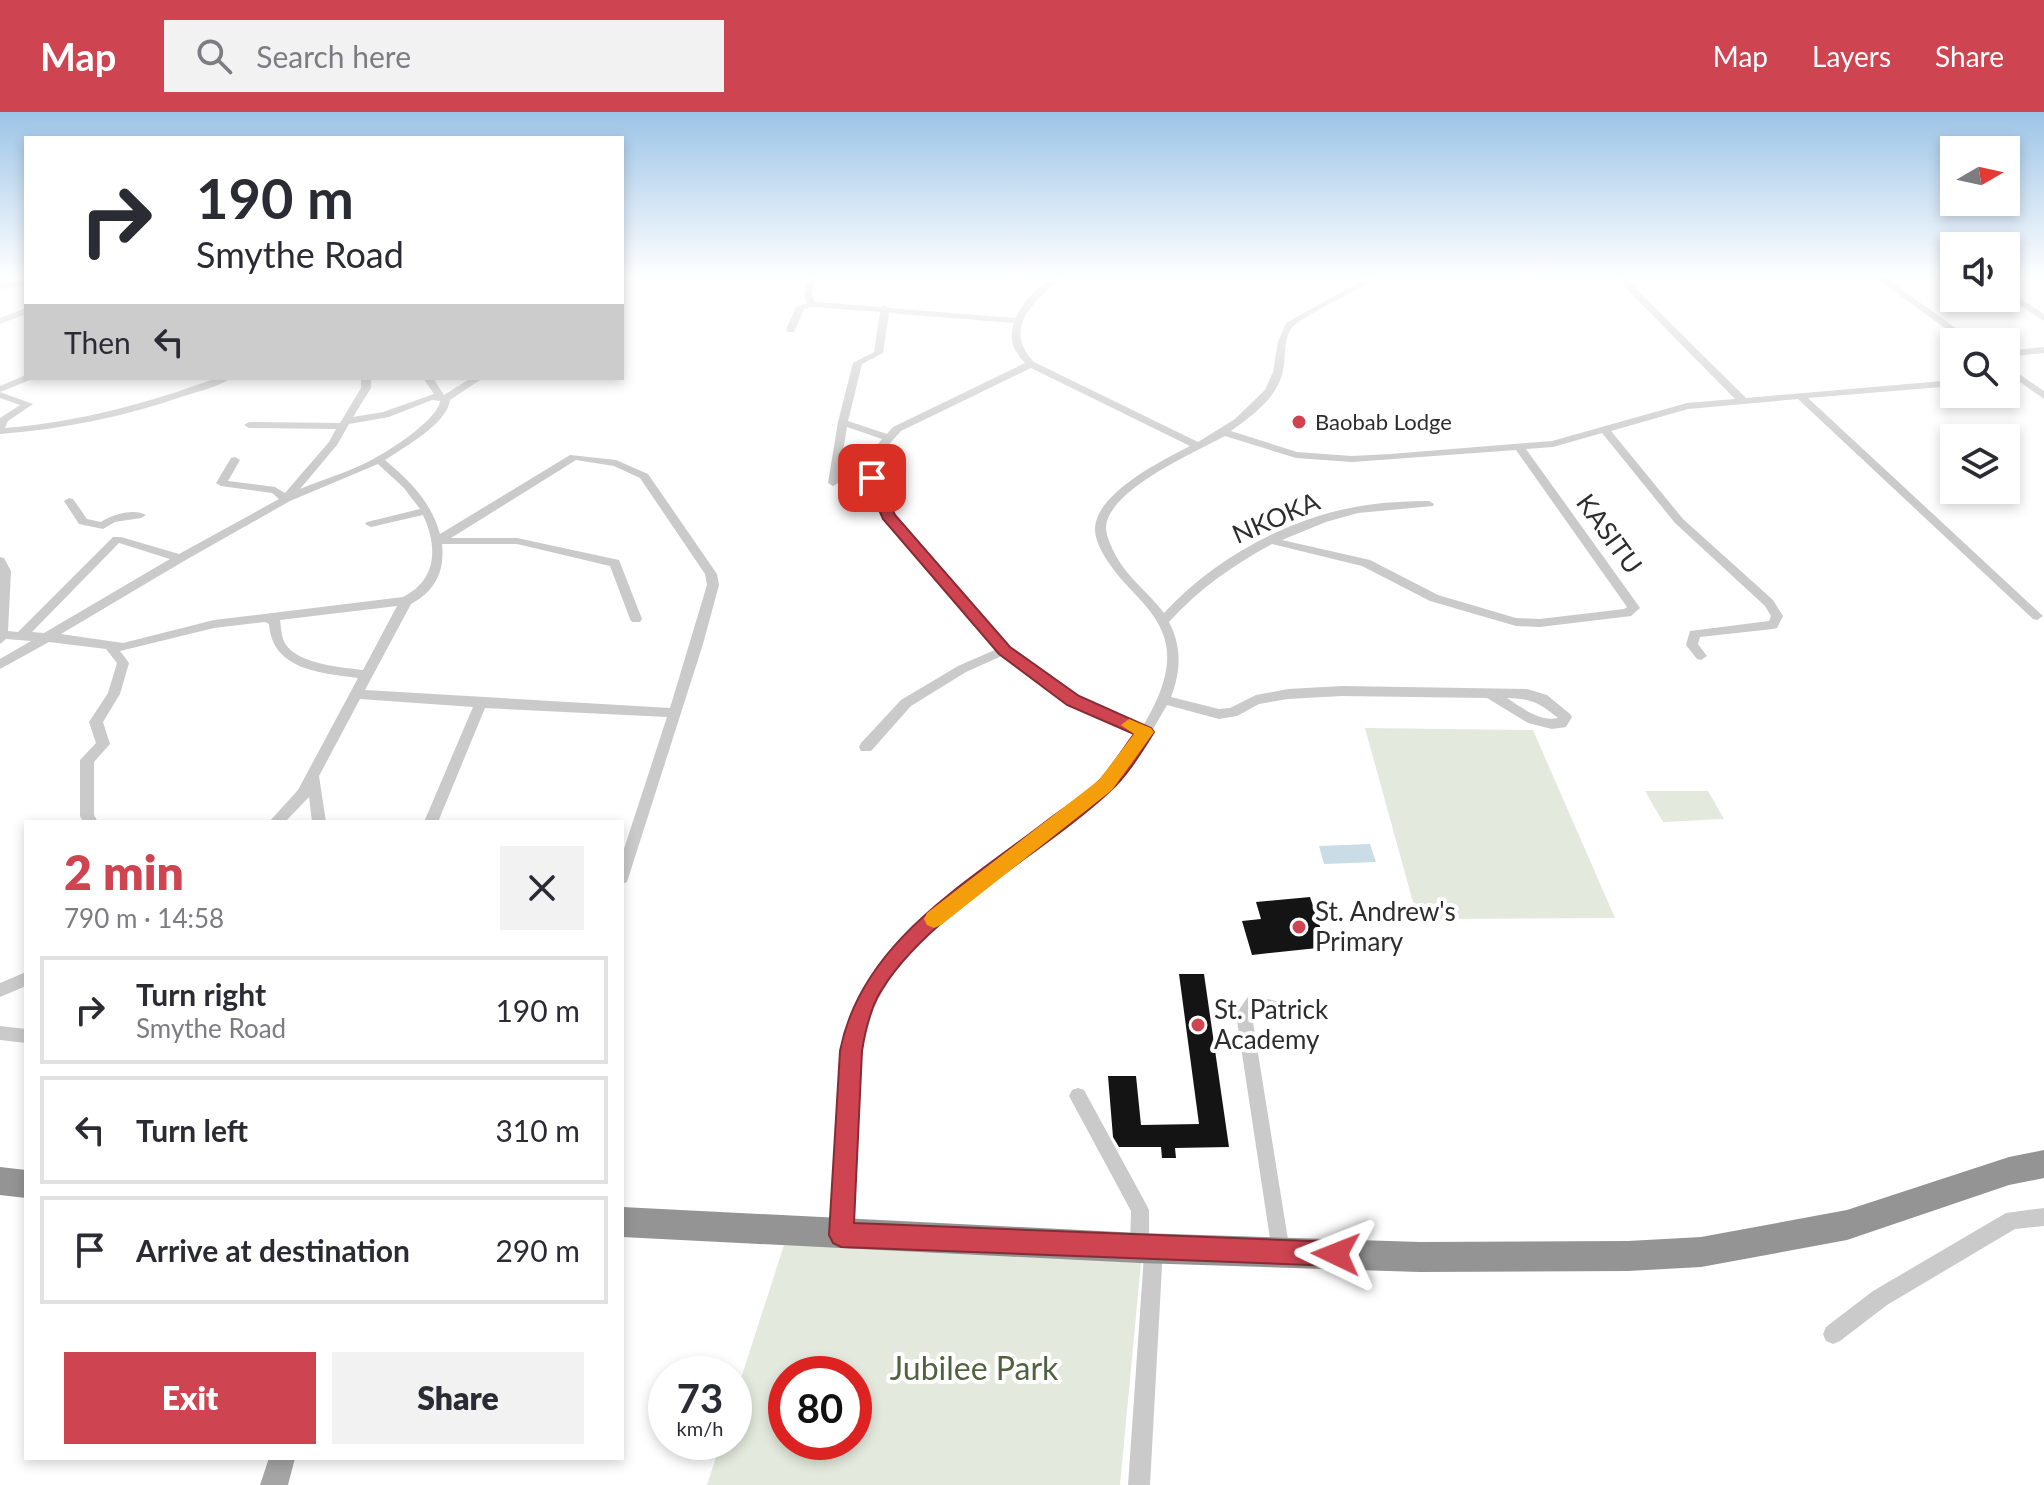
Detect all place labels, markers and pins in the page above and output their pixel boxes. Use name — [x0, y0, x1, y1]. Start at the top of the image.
place label: Baobab Lodge — [1315, 408, 1452, 435]
marker: Baobab Lodge — [1290, 413, 1308, 431]
pin — [838, 444, 906, 512]
place label: St. Andrew's Primary — [1315, 895, 1456, 957]
marker: St. Andrew's Primary — [1290, 918, 1308, 936]
place label: St. Patrick Academy — [1214, 993, 1329, 1055]
marker: St. Patrick Academy — [1189, 1016, 1207, 1034]

